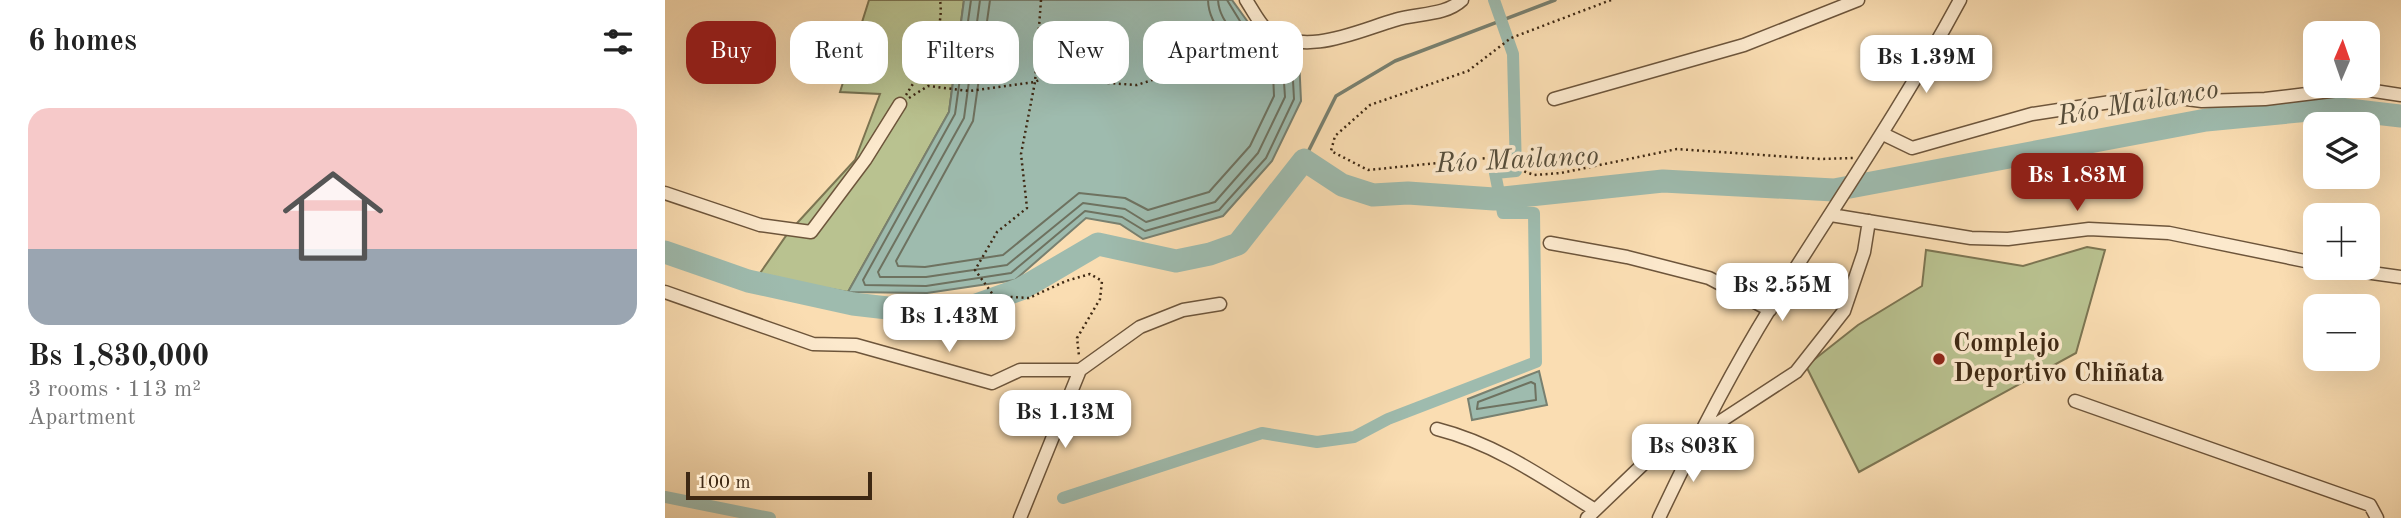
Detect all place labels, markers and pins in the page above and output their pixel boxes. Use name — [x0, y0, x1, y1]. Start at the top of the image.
pin: Bs 1.39M — [1854, 36, 1998, 95]
pin: Bs 1.83M — [2005, 154, 2149, 213]
pin: Bs 2.55M — [1710, 264, 1854, 323]
pin: Bs 1.43M — [877, 294, 1021, 354]
place label: Complejo Deportivo Chiñata — [1953, 331, 2164, 387]
marker: Complejo Deportivo Chiñata — [1931, 351, 1947, 367]
pin: Bs 1.13M — [993, 391, 1137, 450]
pin: Bs 803K — [1628, 424, 1758, 484]

